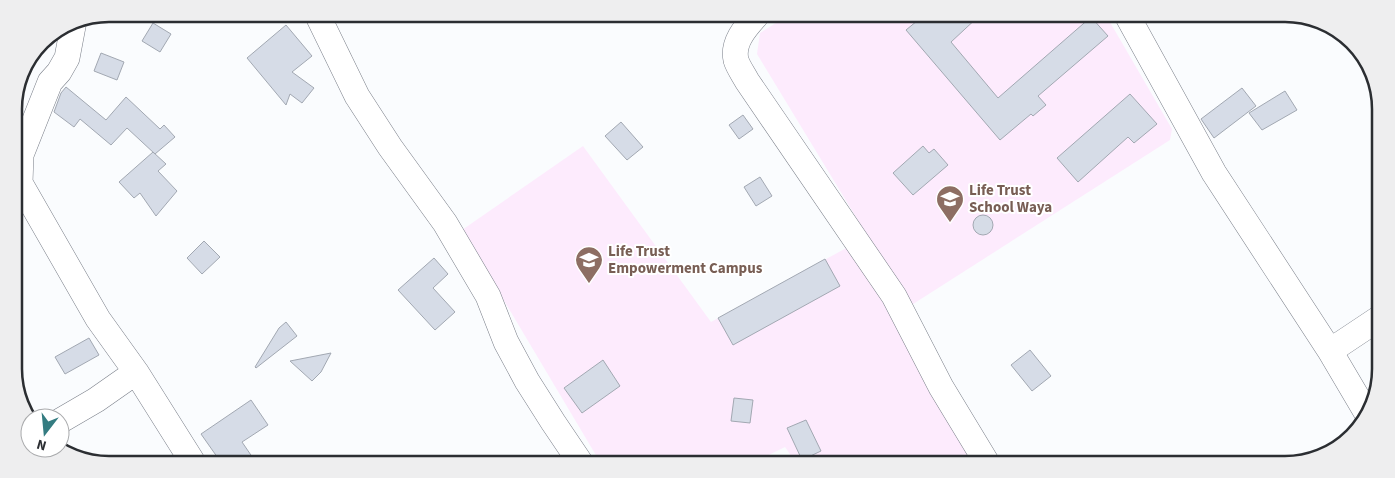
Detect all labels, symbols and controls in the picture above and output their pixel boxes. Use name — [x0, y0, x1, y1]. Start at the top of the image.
place label: Life Trust School Waya — [969, 180, 1052, 218]
school or university icon: Life Trust School Waya — [935, 184, 965, 223]
place label: Life Trust Empowerment Campus — [608, 241, 763, 279]
school or university icon: Life Trust Empowerment Campus — [574, 245, 604, 284]
north arrow — [20, 408, 70, 458]
text: N — [34, 434, 49, 455]

